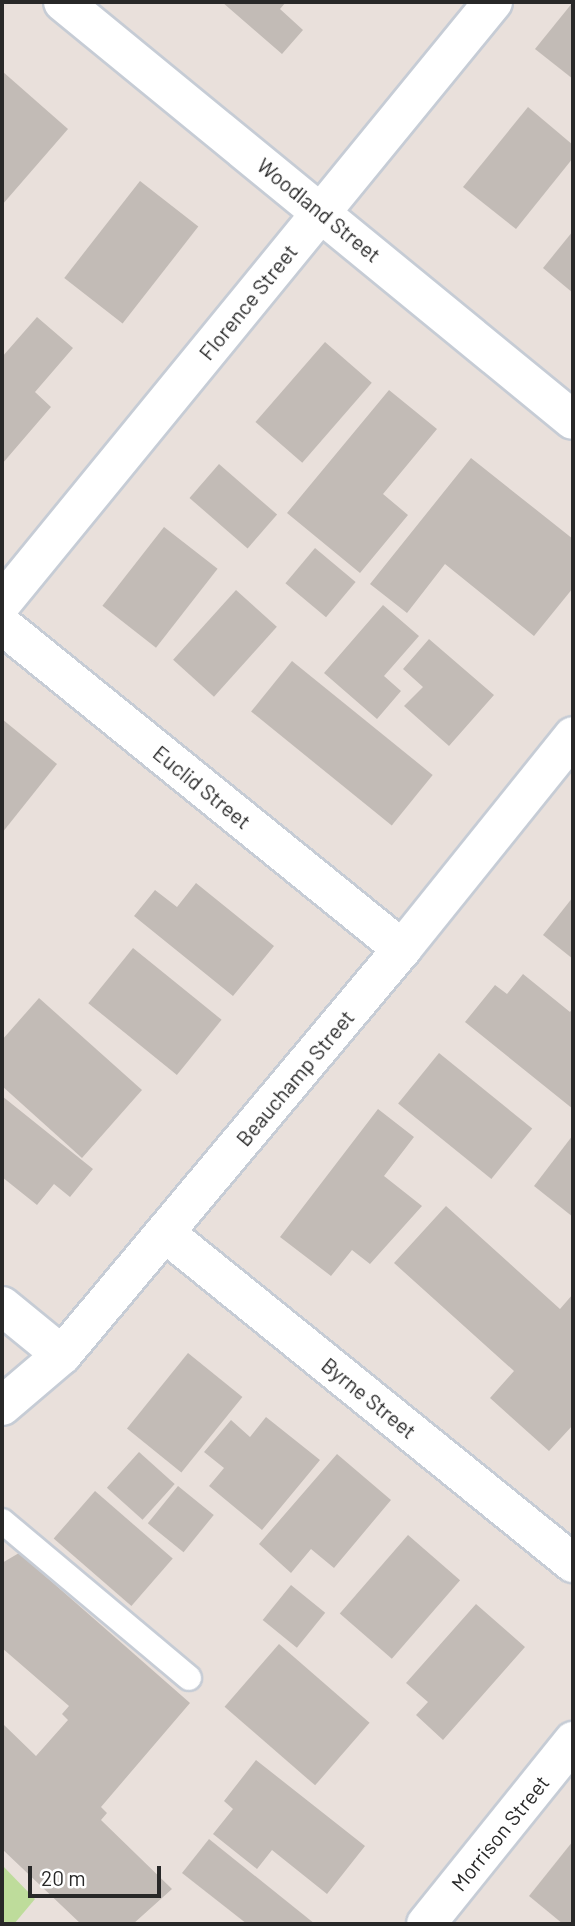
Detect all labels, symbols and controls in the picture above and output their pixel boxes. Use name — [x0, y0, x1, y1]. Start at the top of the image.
street label: Woodland Street — [252, 153, 386, 267]
street label: Florence Street — [194, 239, 302, 365]
street label: Euclid Street — [148, 740, 256, 834]
street label: Beauchamp Street — [231, 1005, 359, 1151]
street label: Byrne Street — [317, 1352, 421, 1444]
street label: Morrison Street — [446, 1770, 554, 1896]
scale bar — [32, 1853, 164, 1897]
text: 20 m — [41, 1865, 86, 1890]

